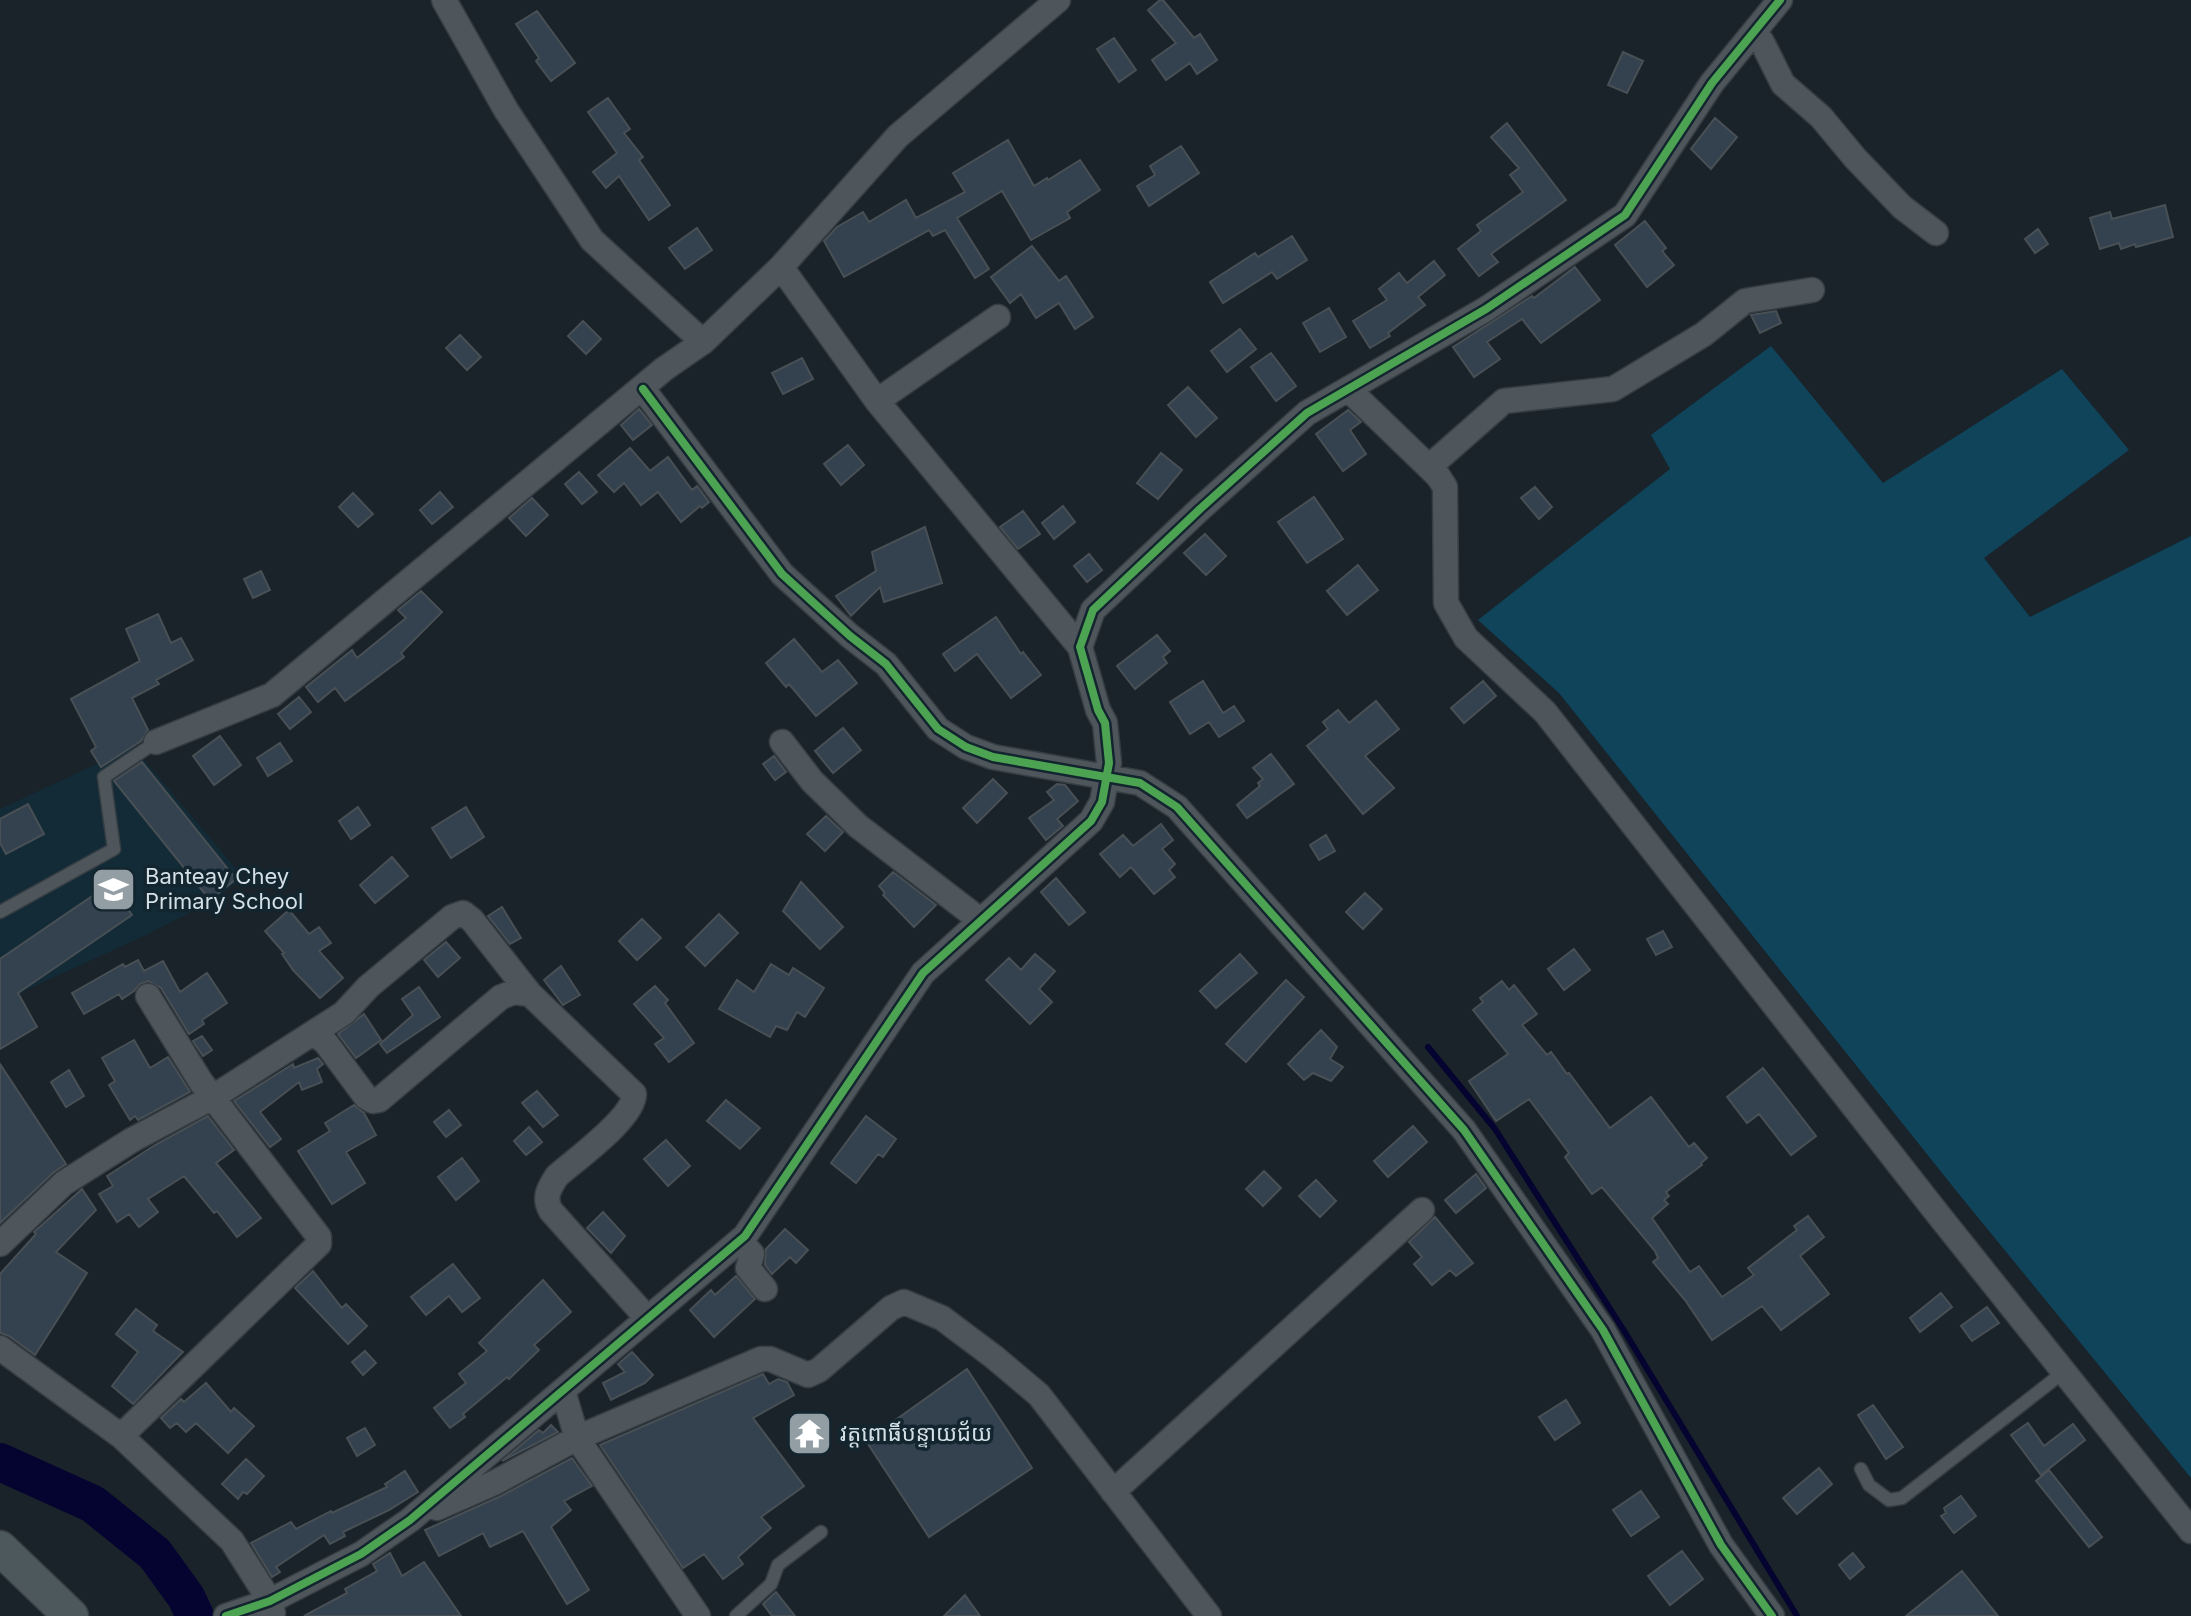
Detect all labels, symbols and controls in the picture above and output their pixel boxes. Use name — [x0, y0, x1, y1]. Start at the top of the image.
place label: Banteay Chey Primary School — [145, 863, 303, 914]
school or university icon: Banteay Chey Primary School — [90, 865, 138, 913]
temple icon: វត្តពោធិ៍បន្ទាយជ័យ — [785, 1409, 833, 1457]
place label: វត្តពោធិ៍បន្ទាយជ័យ — [840, 1420, 992, 1448]

